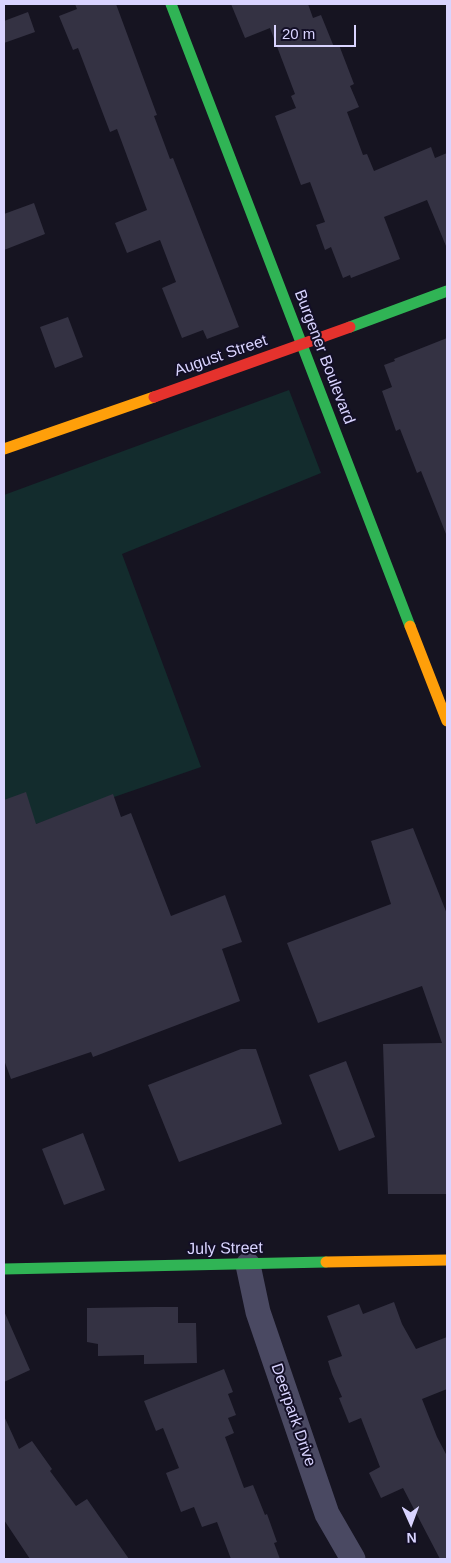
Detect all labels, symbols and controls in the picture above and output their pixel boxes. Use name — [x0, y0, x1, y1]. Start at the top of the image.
scale bar — [276, 15, 358, 47]
text: 20 m — [282, 25, 315, 42]
street label: Burgener Boulevard — [290, 287, 358, 427]
street label: August Street — [172, 331, 270, 381]
street label: July Street — [187, 1239, 263, 1259]
street label: Deerpark Drive — [266, 1361, 320, 1469]
north arrow — [386, 1498, 436, 1548]
text: N — [406, 1530, 417, 1546]

